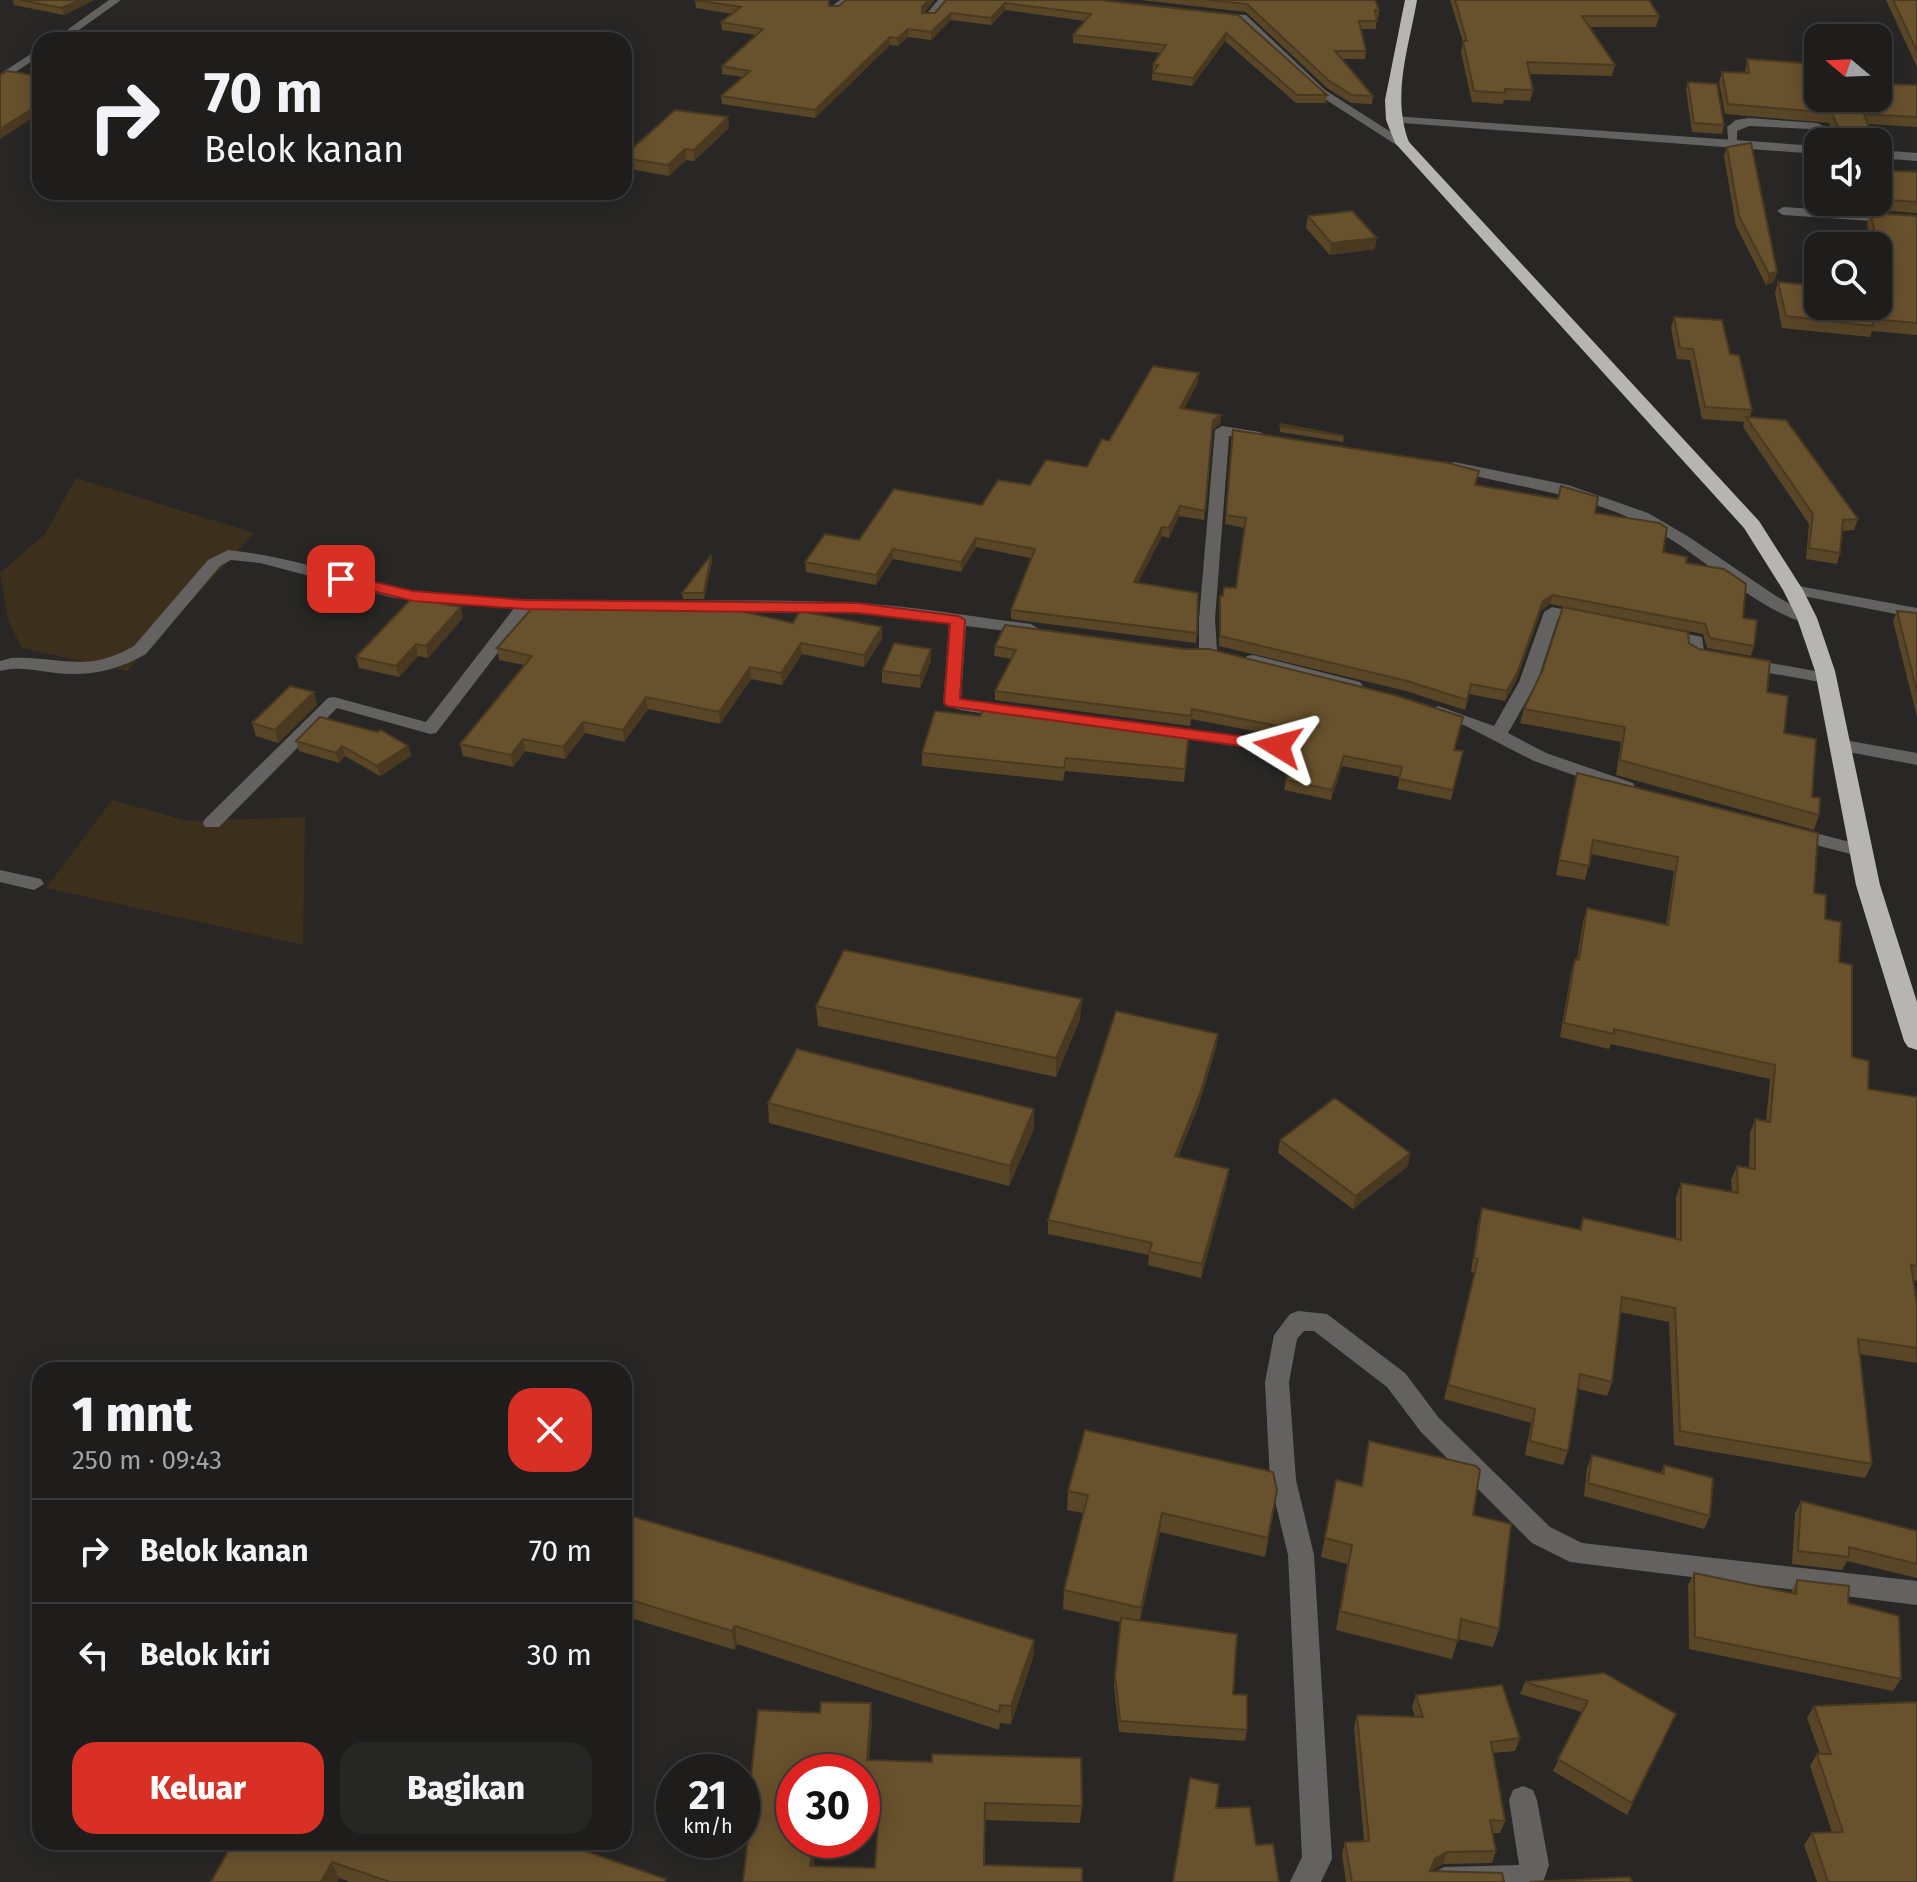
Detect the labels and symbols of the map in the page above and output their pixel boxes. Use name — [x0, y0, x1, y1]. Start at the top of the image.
north arrow — [1804, 24, 1892, 112]
pin — [307, 545, 375, 613]
position arrow — [1236, 704, 1320, 788]
speed limit sign: 30 — [776, 1754, 880, 1858]

